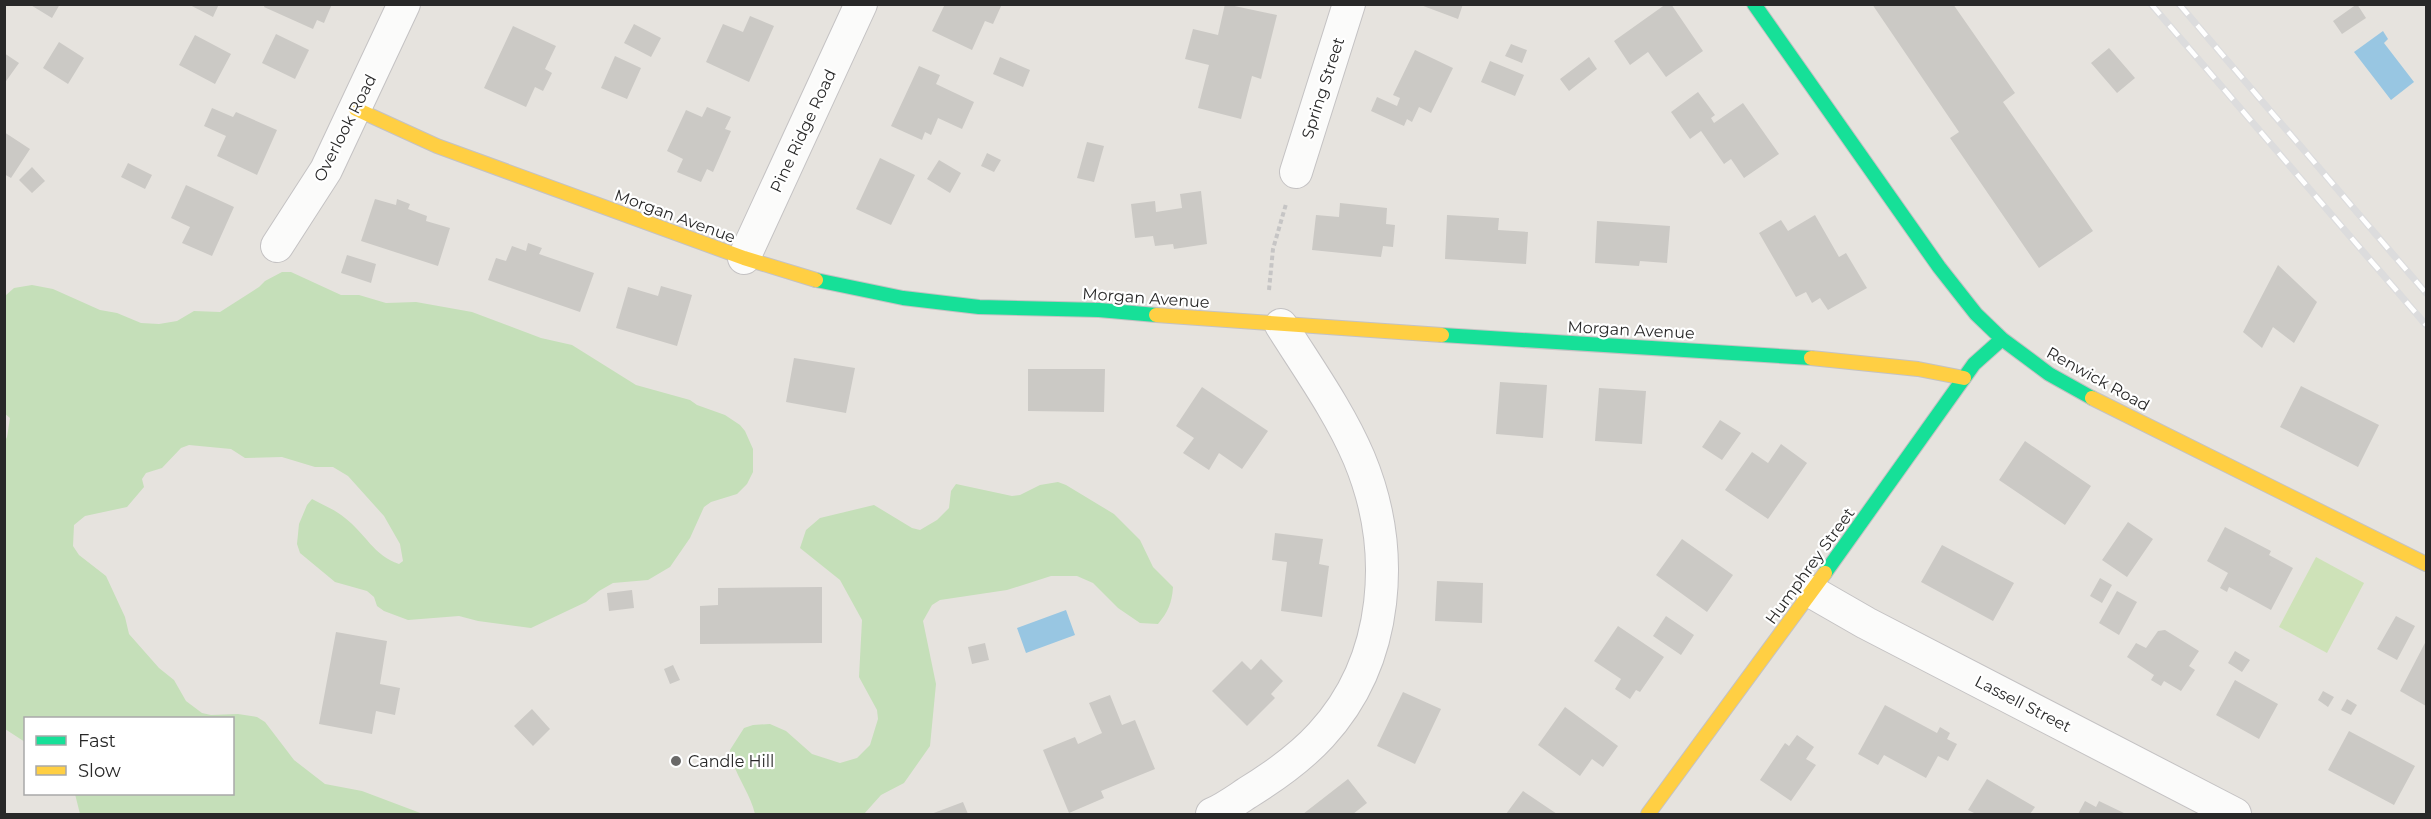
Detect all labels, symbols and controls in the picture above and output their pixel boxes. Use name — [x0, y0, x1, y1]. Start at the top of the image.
street label: Spring Street — [1298, 34, 1349, 141]
street label: Pine Ridge Road — [766, 66, 840, 196]
street label: Overlook Road — [310, 71, 380, 185]
street label: Morgan Avenue — [612, 185, 738, 247]
street label: Morgan Avenue — [1082, 284, 1210, 312]
street label: Morgan Avenue — [1567, 317, 1695, 343]
street label: Renwick Road — [2043, 343, 2153, 415]
street label: Humphrey Street — [1761, 504, 1859, 628]
street label: Lassell Street — [1972, 672, 2075, 737]
legend — [24, 717, 234, 795]
text: Fast — [78, 730, 116, 752]
place label: Candle Hill — [688, 752, 774, 771]
marker: Candle Hill — [669, 754, 683, 768]
text: Slow — [78, 760, 121, 782]

